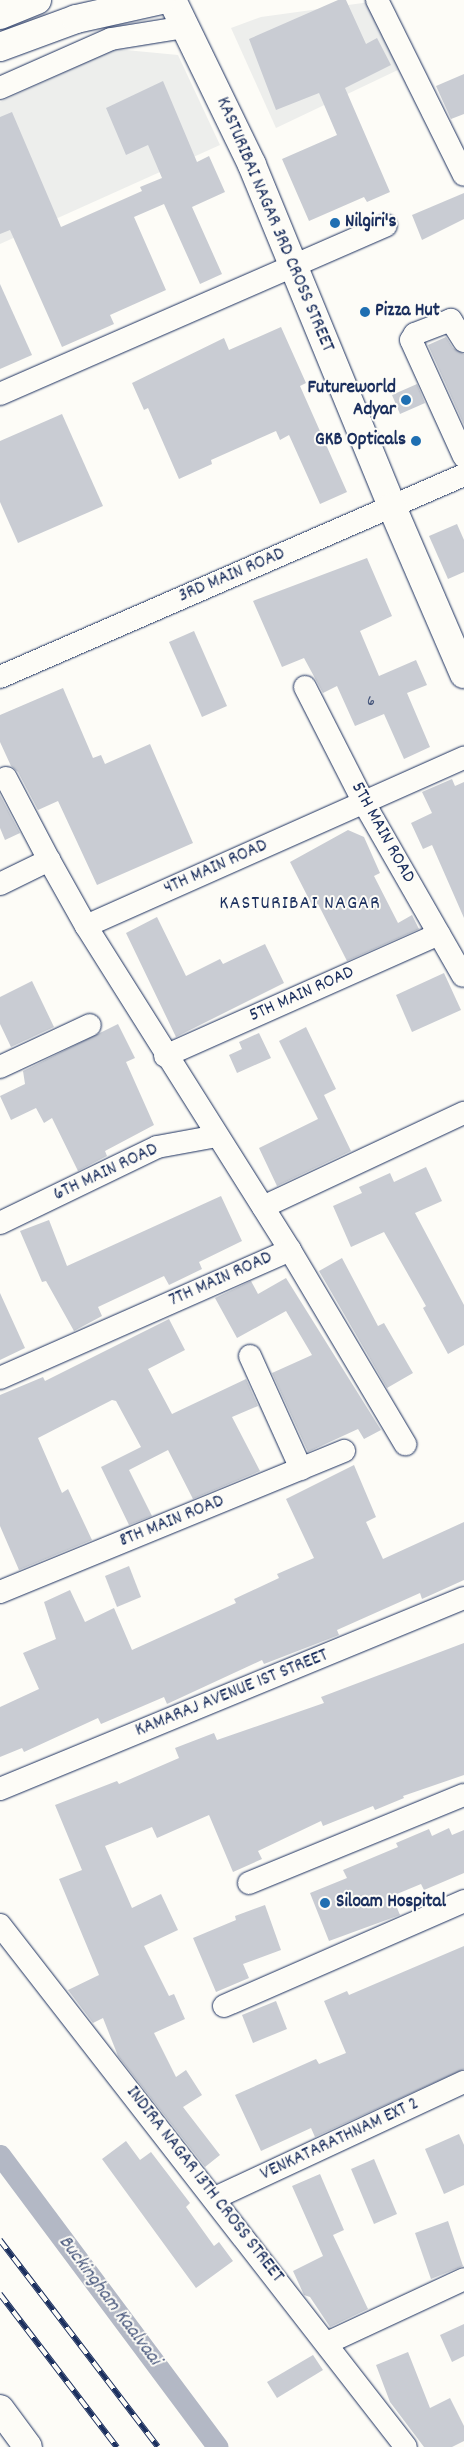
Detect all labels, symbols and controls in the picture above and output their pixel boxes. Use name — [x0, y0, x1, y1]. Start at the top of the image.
street label: KASTURIBAI NAGAR 3RD CROSS STREET — [210, 94, 338, 356]
place label: Nilgiri's — [345, 212, 396, 234]
marker: Nilgiri's — [329, 217, 341, 229]
place label: Pizza Hut — [375, 301, 440, 323]
marker: Pizza Hut — [359, 306, 371, 318]
place label: Futureworld Adyar — [308, 378, 396, 422]
marker: Futureworld Adyar — [400, 394, 412, 406]
place label: GKB Opticals — [315, 430, 406, 452]
marker: GKB Opticals — [410, 435, 422, 447]
street label: 3RD MAIN ROAD — [175, 543, 289, 609]
house number: 6 — [367, 692, 375, 712]
street label: 5TH MAIN ROAD — [345, 779, 419, 887]
street label: 4TH MAIN ROAD — [161, 835, 271, 901]
district label: KASTURIBAI NAGAR — [217, 892, 383, 916]
street label: 5TH MAIN ROAD — [246, 962, 358, 1028]
street label: 6TH MAIN ROAD — [50, 1139, 162, 1207]
street label: 7TH MAIN ROAD — [166, 1247, 276, 1313]
street label: 8TH MAIN ROAD — [116, 1491, 228, 1553]
street label: KAMARAJ AVENUE 1ST STREET — [132, 1645, 332, 1743]
place label: Siloam Hospital — [336, 1892, 446, 1914]
marker: Siloam Hospital — [318, 1896, 332, 1910]
street label: INDIRA NAGAR 13TH CROSS STREET — [120, 2082, 288, 2288]
street label: VENKATARATHNAM EXT 2 — [257, 2093, 423, 2187]
water label: Buckingham Kaalvaai — [52, 2231, 166, 2371]

